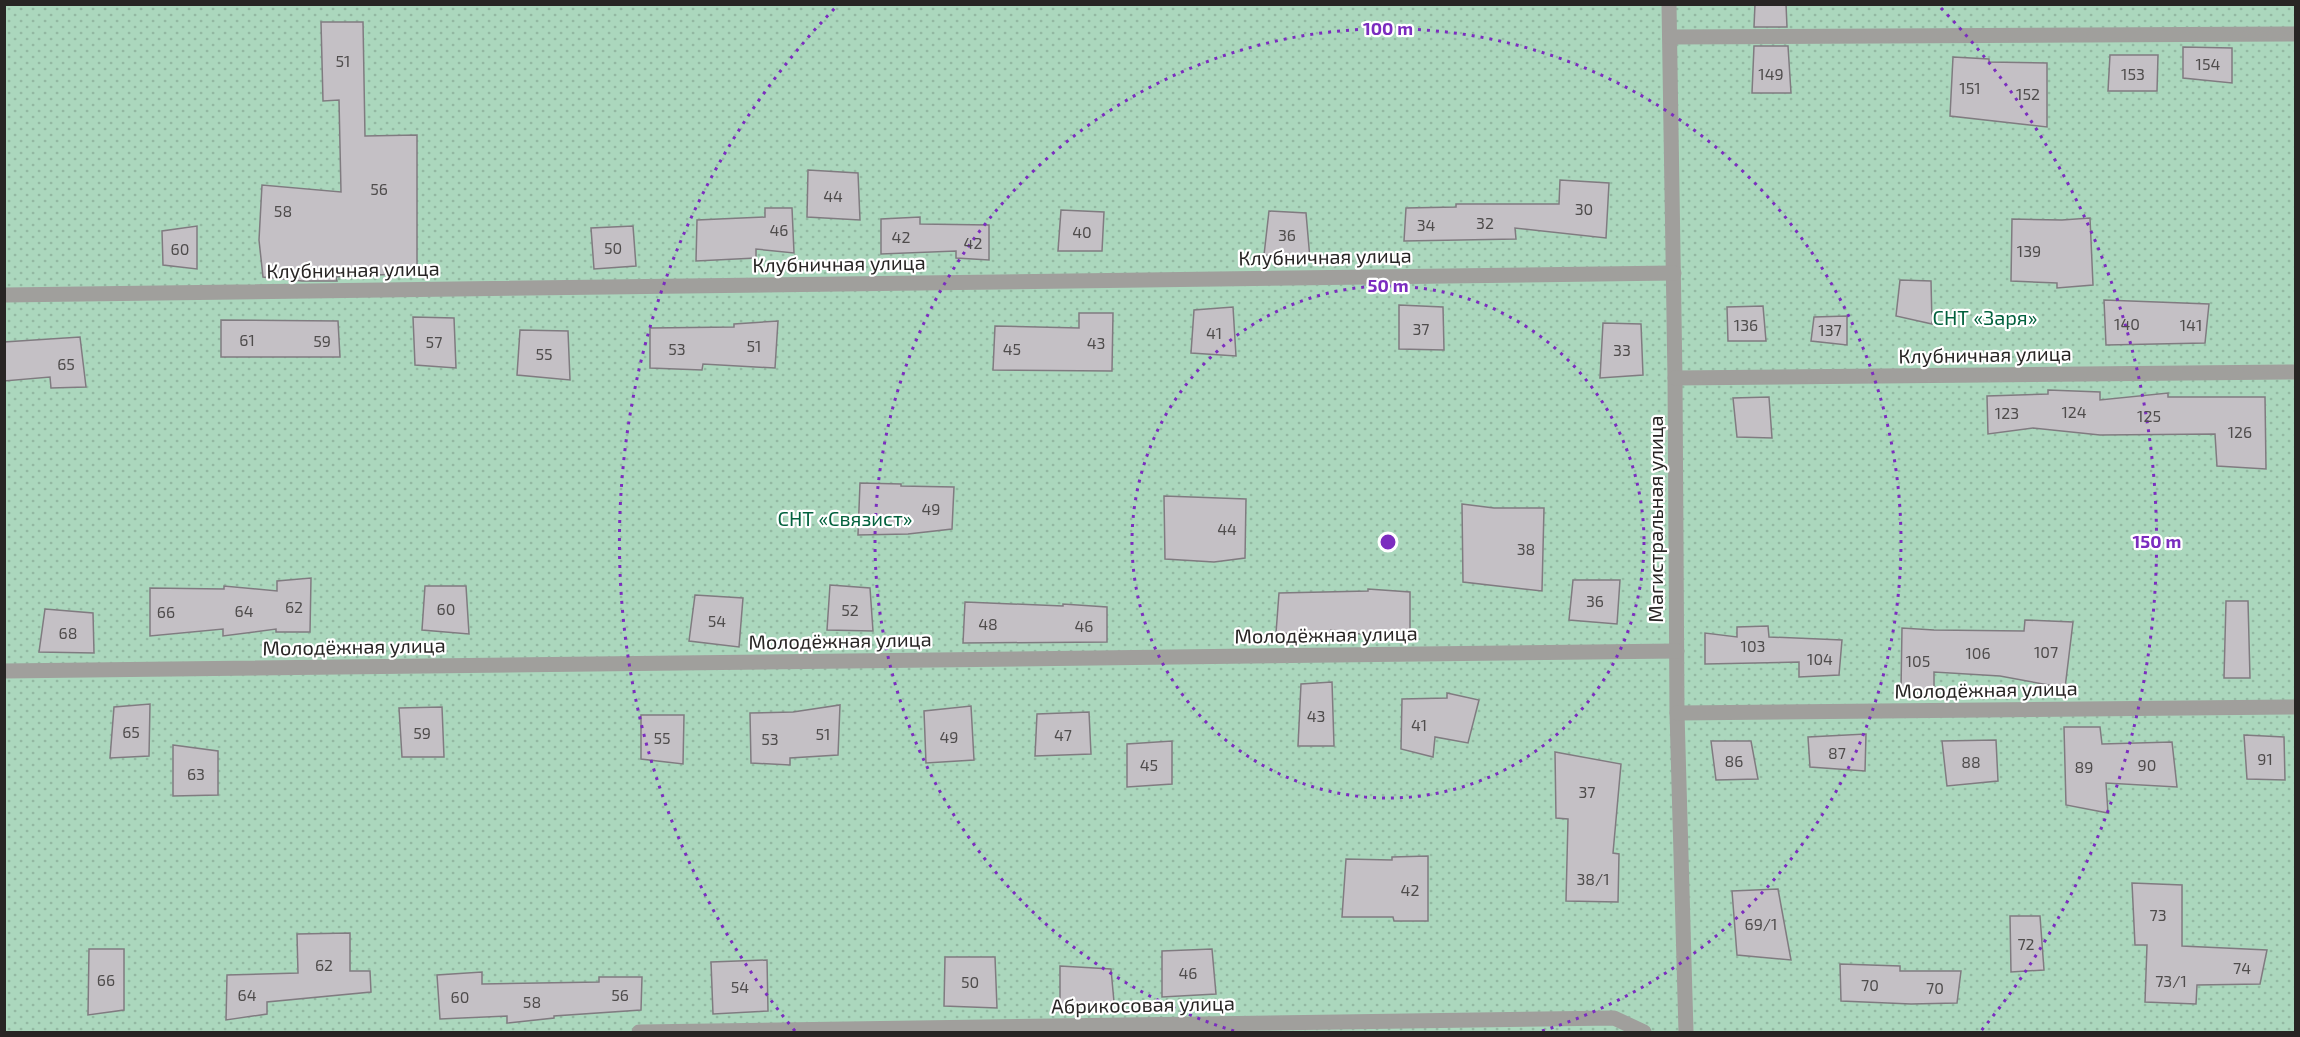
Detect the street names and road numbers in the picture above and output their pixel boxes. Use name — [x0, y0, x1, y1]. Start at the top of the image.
street label: Клубничная улица — [1238, 242, 1412, 271]
street label: Клубничная улица — [752, 249, 926, 278]
street label: Клубничная улица — [266, 255, 440, 284]
street label: Клубничная улица — [1898, 340, 2072, 369]
street label: Магистральная улица — [1643, 415, 1668, 623]
street label: Молодёжная улица — [1234, 620, 1418, 649]
street label: Молодёжная улица — [748, 626, 932, 655]
street label: Молодёжная улица — [262, 632, 446, 661]
street label: Молодёжная улица — [1894, 675, 2078, 704]
street label: Абрикосовая улица — [1051, 990, 1235, 1019]

